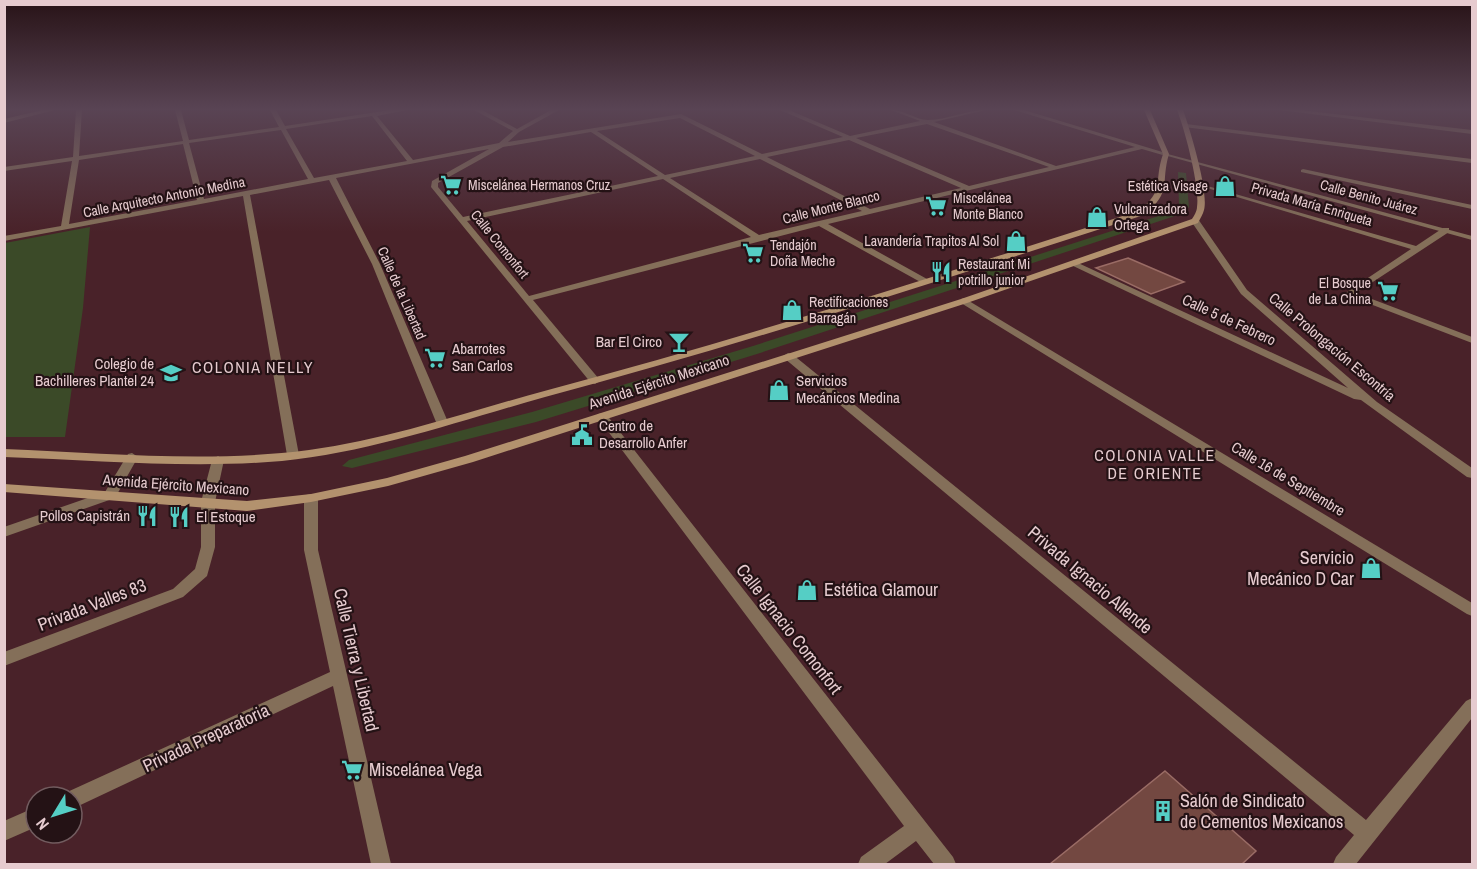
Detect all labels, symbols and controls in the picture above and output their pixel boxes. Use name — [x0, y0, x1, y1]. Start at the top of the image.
street label: Calle Arquitecto Antonio Medina — [81, 172, 247, 222]
supermarket icon: Miscelánea Hermanos Cruz — [439, 173, 463, 197]
shop icon: Estética Visage — [1213, 174, 1237, 198]
street label: Calle Benito Juárez — [1318, 175, 1420, 219]
place label: Miscelánea Hermanos Cruz — [468, 176, 611, 194]
place label: Estética Visage — [1128, 177, 1208, 195]
street label: Privada María Enriqueta — [1249, 178, 1375, 230]
street label: Calle Monte Blanco — [781, 186, 881, 228]
place label: Miscelánea Monte Blanco — [953, 189, 1023, 223]
supermarket icon: Miscelánea Monte Blanco — [924, 194, 948, 218]
place label: Vulcanizadora Ortega — [1114, 200, 1188, 234]
shop icon: Vulcanizadora Ortega — [1085, 205, 1109, 229]
street label: Calle Comonfort — [467, 206, 533, 282]
shop icon: Lavandería Trapitos Al Sol — [1004, 229, 1028, 253]
place label: Lavandería Trapitos Al Sol — [864, 232, 999, 250]
place label: Tendajón Doña Meche — [770, 236, 835, 270]
supermarket icon: Tendajón Doña Meche — [741, 241, 765, 265]
street label: Calle de la Libertad — [374, 244, 430, 342]
place label: Restaurant Mi potrillo junior — [958, 255, 1030, 289]
restaurant icon: Restaurant Mi potrillo junior — [929, 260, 953, 284]
place label: El Bosque de La China — [1308, 274, 1372, 308]
supermarket icon: El Bosque de La China — [1376, 279, 1400, 303]
street label: Calle Prolongación Escontría — [1265, 287, 1400, 406]
street label: Calle 5 de Febrero — [1179, 289, 1280, 351]
place label: Rectificaciones Barragán — [809, 293, 888, 327]
shop icon: Rectificaciones Barragán — [780, 298, 804, 322]
bar icon: Bar El Circo — [667, 330, 691, 354]
place label: Bar El Circo — [596, 331, 662, 352]
place label: Abarrotes San Carlos — [451, 338, 513, 376]
supermarket icon: Abarrotes San Carlos — [423, 346, 447, 370]
street label: Avenida Ejército Mexicano — [585, 349, 732, 415]
place label: Colegio de Bachilleres Plantel 24 — [35, 353, 154, 391]
district label: COLONIA NELLY — [192, 356, 314, 378]
school or university icon: Colegio de Bachilleres Plantel 24 — [159, 361, 183, 385]
place label: Servicios Mecánicos Medina — [796, 370, 900, 408]
shop icon: Servicios Mecánicos Medina — [767, 378, 791, 402]
place label: Centro de Desarrollo Anfer — [599, 415, 687, 453]
public building icon: Centro de Desarrollo Anfer — [570, 423, 594, 447]
street label: Calle 16 de Septiembre — [1227, 436, 1349, 521]
district label: COLONIA VALLE DE ORIENTE — [1094, 444, 1216, 484]
street label: Avenida Ejército Mexicano — [101, 469, 250, 500]
restaurant icon: Pollos Capistrán — [135, 504, 159, 528]
place label: Pollos Capistrán — [40, 505, 130, 526]
restaurant icon: El Estoque — [167, 505, 191, 529]
place label: El Estoque — [196, 506, 256, 527]
street label: Privada Ignacio Allende — [1023, 520, 1158, 639]
place label: Servicio Mecánico D Car — [1247, 545, 1354, 591]
shop icon: Servicio Mecánico D Car — [1359, 556, 1383, 580]
street label: Calle Ignacio Comonfort — [731, 558, 848, 699]
street label: Privada Valles 83 — [34, 572, 150, 637]
place label: Estética Glamour — [824, 577, 938, 602]
shop icon: Estética Glamour — [795, 578, 819, 602]
street label: Calle Tierra y Libertad — [328, 586, 385, 734]
street label: Privada Preparatoria — [138, 697, 273, 778]
place label: Miscelánea Vega — [369, 757, 482, 782]
supermarket icon: Miscelánea Vega — [340, 758, 364, 782]
north arrow — [24, 785, 84, 845]
place label: Salón de Sindicato de Cementos Mexicanos — [1180, 788, 1343, 834]
building icon: Salón de Sindicato de Cementos Mexicanos — [1151, 799, 1175, 823]
text: N — [31, 814, 54, 835]

